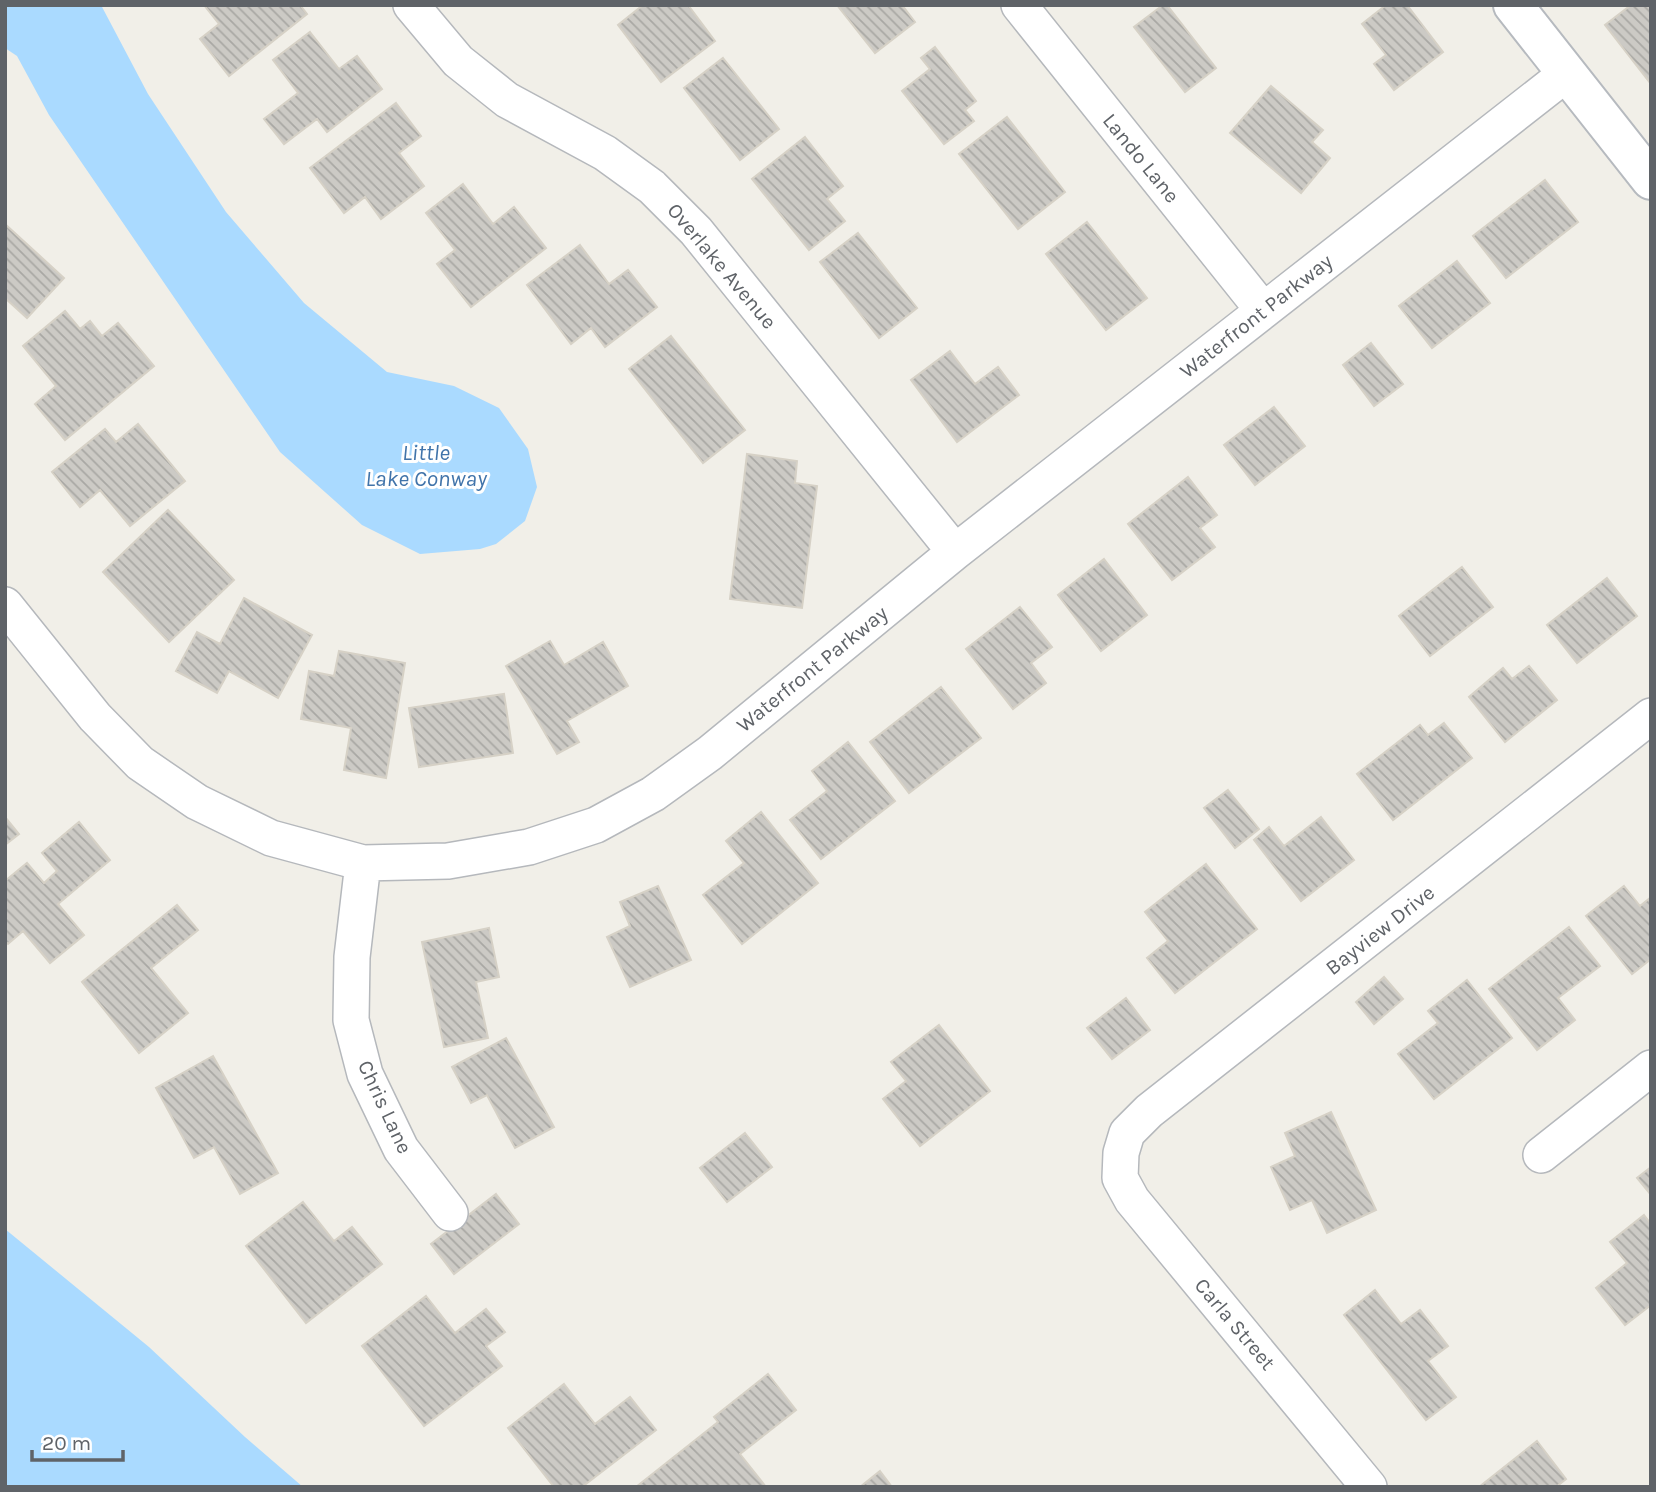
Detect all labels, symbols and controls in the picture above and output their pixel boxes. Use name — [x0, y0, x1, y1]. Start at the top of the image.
street label: Lando Lane — [1098, 109, 1184, 207]
street label: Overlake Avenue — [662, 198, 782, 334]
street label: Waterfront Parkway — [1175, 249, 1337, 383]
water label: Little Lake Conway — [365, 439, 488, 492]
street label: Waterfront Parkway — [732, 601, 892, 737]
street label: Bayview Drive — [1321, 880, 1439, 980]
street label: Chris Lane — [353, 1056, 417, 1158]
street label: Carla Street — [1190, 1273, 1280, 1375]
scale bar — [32, 1418, 122, 1462]
text: 20 m — [42, 1431, 91, 1455]

